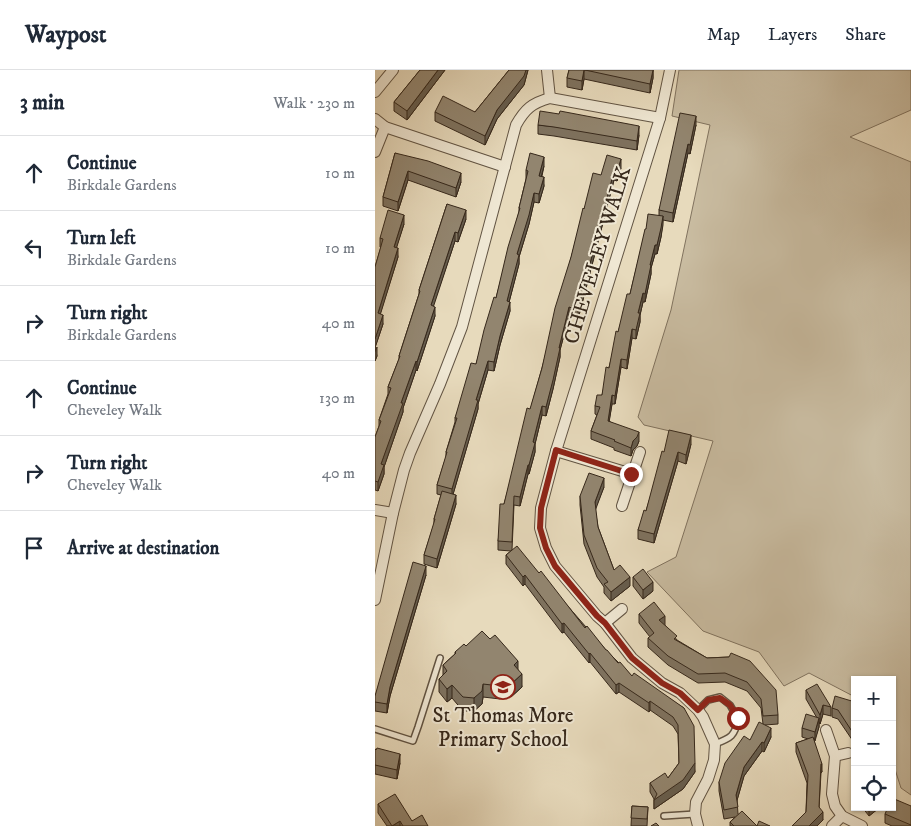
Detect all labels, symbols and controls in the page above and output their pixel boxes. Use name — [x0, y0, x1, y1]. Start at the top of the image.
text: Waypost — [25, 20, 106, 50]
text: Map — [707, 24, 740, 46]
text: Layers — [768, 24, 817, 46]
text: Share — [845, 24, 886, 46]
text: 3 min — [20, 90, 65, 116]
text: Walk · 230 m — [273, 93, 355, 113]
text: Continue — [67, 152, 137, 175]
icon: ahead — [20, 159, 48, 187]
text: 10 m — [325, 163, 355, 183]
street label: CHEVELEY WALK — [559, 163, 637, 347]
text: Birkdale Gardens — [67, 175, 177, 195]
text: Turn left — [67, 227, 136, 250]
icon: left — [20, 234, 48, 262]
text: 10 m — [325, 238, 355, 258]
text: Birkdale Gardens — [67, 250, 177, 270]
text: Turn right — [67, 302, 147, 325]
icon: right — [20, 309, 48, 337]
text: 40 m — [322, 313, 355, 333]
text: Birkdale Gardens — [67, 325, 177, 345]
text: Continue — [67, 377, 137, 400]
icon: ahead — [20, 384, 48, 412]
text: 130 m — [319, 388, 355, 408]
text: Cheveley Walk — [67, 400, 162, 420]
text: Turn right — [67, 452, 147, 475]
icon: right — [20, 459, 48, 487]
text: 40 m — [322, 463, 355, 483]
route end — [620, 463, 643, 486]
text: Cheveley Walk — [67, 475, 162, 495]
icon: arrive — [20, 534, 48, 562]
text: Arrive at destination — [67, 537, 219, 560]
school or university icon: St Thomas More Primary School — [490, 674, 516, 700]
map controls — [851, 676, 896, 811]
button: + — [851, 676, 896, 721]
place label: St Thomas More Primary School — [432, 703, 574, 753]
route start — [727, 707, 750, 730]
button: − — [851, 721, 896, 766]
button: locate — [851, 766, 896, 811]

